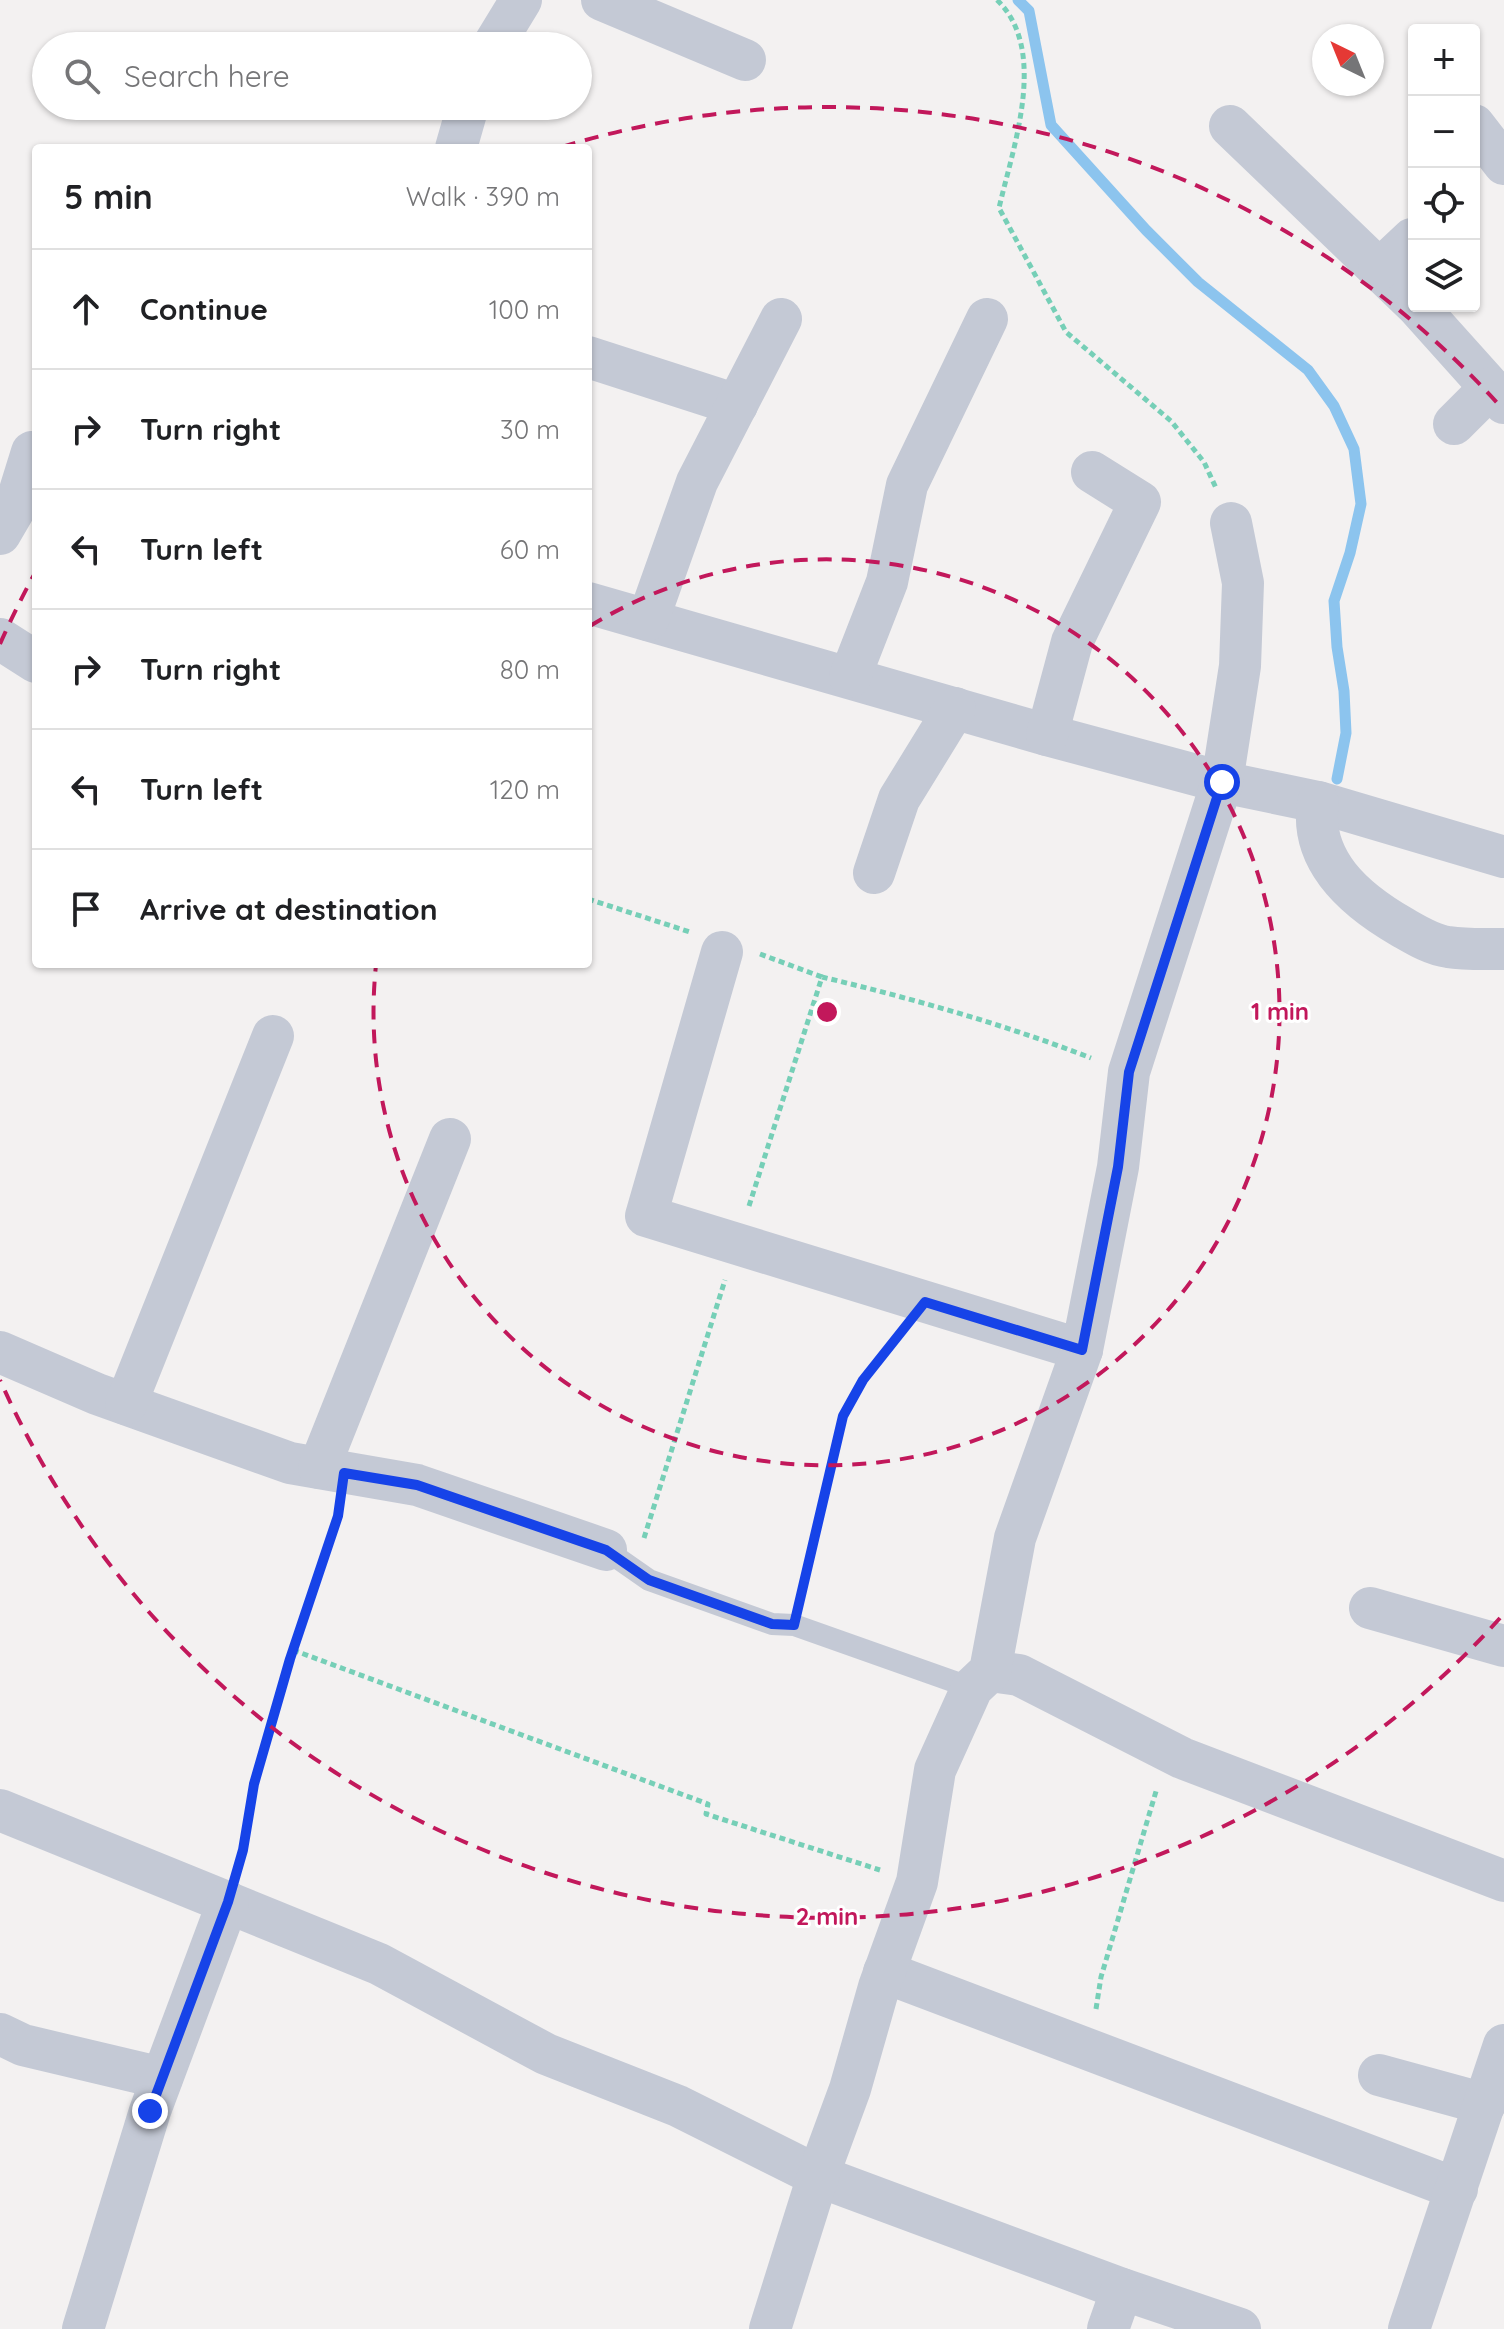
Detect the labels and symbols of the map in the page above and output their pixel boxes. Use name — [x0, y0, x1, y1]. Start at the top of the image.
north arrow — [1312, 24, 1384, 96]
route start — [1204, 764, 1240, 800]
text: 1 min — [1251, 996, 1309, 1026]
centre of rings — [813, 998, 841, 1026]
text: 2 min — [796, 1901, 858, 1931]
route end — [132, 2093, 168, 2129]

